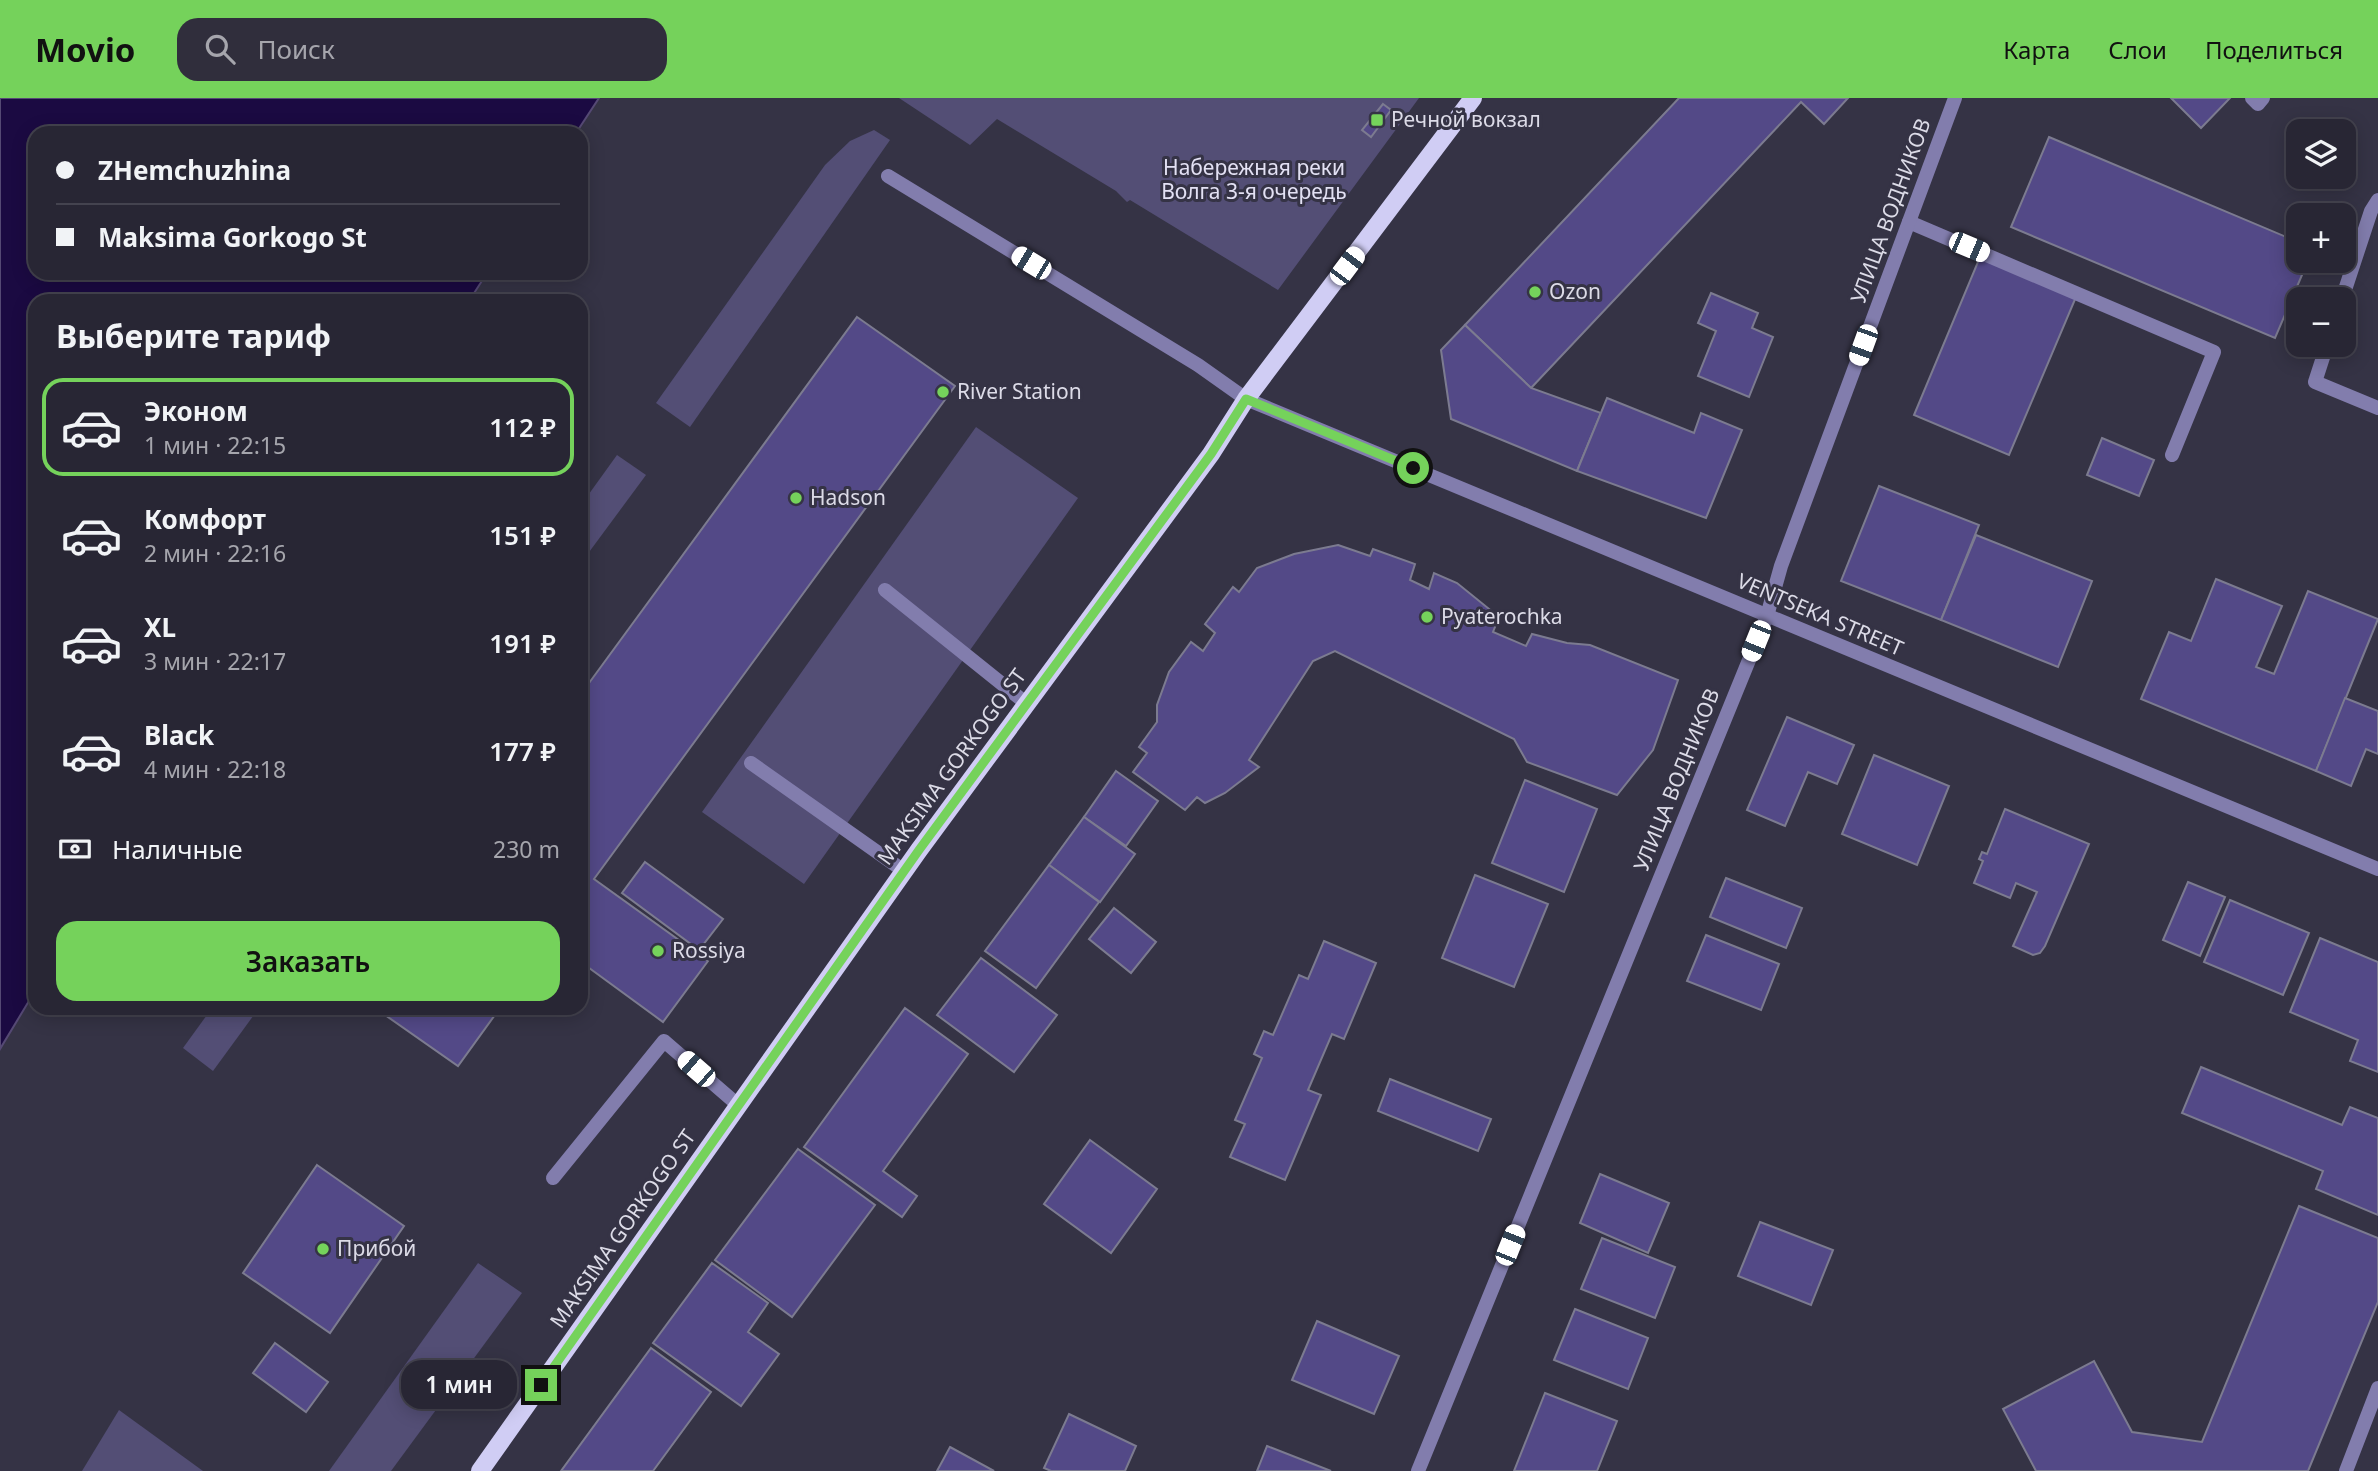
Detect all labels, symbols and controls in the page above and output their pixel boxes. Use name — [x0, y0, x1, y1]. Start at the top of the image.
search box — [177, 18, 667, 81]
text: Movio — [35, 27, 135, 72]
icon: search — [201, 30, 239, 68]
text: Поиск — [257, 31, 335, 67]
text: Карта — [2003, 33, 2070, 66]
text: Слои — [2108, 33, 2167, 66]
text: Поделиться — [2205, 33, 2343, 66]
place label: Речной вокзал — [1391, 105, 1541, 133]
marker: Речной вокзал — [1369, 112, 1385, 128]
street label: УЛИЦА ВОДНИКОВ — [1844, 114, 1936, 307]
map controls — [2286, 119, 2356, 357]
button: layers — [2286, 119, 2356, 189]
text: ZHemchuzhina — [98, 152, 291, 188]
park label: Набережная реки Волга 3-я очередь — [1161, 153, 1347, 205]
button: + — [2286, 203, 2356, 273]
text: Maksima Gorkogo St — [98, 219, 367, 255]
car — [1946, 229, 1993, 265]
car — [1008, 243, 1055, 283]
car — [1326, 243, 1369, 289]
place label: Ozon — [1549, 277, 1601, 305]
marker: Ozon — [1527, 284, 1543, 300]
button: − — [2286, 287, 2356, 357]
text: Выберите тариф — [56, 314, 331, 357]
car — [1846, 322, 1881, 368]
place label: River Station — [957, 377, 1082, 405]
marker: River Station — [935, 384, 951, 400]
text: Эконом — [144, 393, 248, 429]
icon: car — [60, 396, 123, 459]
text: 112 ₽ — [489, 409, 556, 445]
text: 1 мин · 22:15 — [144, 429, 286, 461]
route start — [1397, 452, 1429, 484]
place label: Hadson — [810, 483, 886, 511]
marker: Hadson — [788, 490, 804, 506]
text: Комфорт — [144, 501, 266, 537]
icon: car — [60, 504, 123, 567]
text: 151 ₽ — [489, 517, 556, 553]
text: 2 мин · 22:16 — [144, 537, 286, 569]
street label: VENTSEKA STREET — [1733, 566, 1908, 662]
place label: Pyaterochka — [1441, 602, 1563, 630]
text: XL — [144, 609, 176, 645]
marker: Pyaterochka — [1419, 609, 1435, 625]
icon: car — [60, 612, 123, 675]
car — [1739, 618, 1774, 664]
text: 191 ₽ — [489, 625, 556, 661]
text: 3 мин · 22:17 — [144, 645, 286, 677]
street label: MAKSIMA GORKOGO ST — [870, 662, 1032, 870]
street label: УЛИЦА ВОДНИКОВ — [1627, 684, 1725, 875]
text: Black — [144, 717, 214, 753]
icon: car — [60, 720, 123, 783]
text: 177 ₽ — [489, 733, 556, 769]
text: 4 мин · 22:18 — [144, 753, 286, 785]
icon: cash — [56, 830, 94, 868]
text: Наличные — [112, 831, 243, 867]
text: 230 m — [493, 833, 560, 865]
button: Заказать — [56, 921, 560, 1001]
place label: Rossiya — [672, 936, 746, 964]
marker: Rossiya — [650, 943, 666, 959]
car — [674, 1047, 719, 1091]
street label: MAKSIMA GORKOGO ST — [543, 1123, 702, 1333]
car — [1493, 1222, 1528, 1268]
place label: Прибой — [337, 1234, 416, 1262]
marker: Прибой — [315, 1241, 331, 1257]
callout: 1 мин — [401, 1360, 516, 1410]
text: 1 мин — [425, 1368, 493, 1400]
route end — [525, 1369, 557, 1401]

